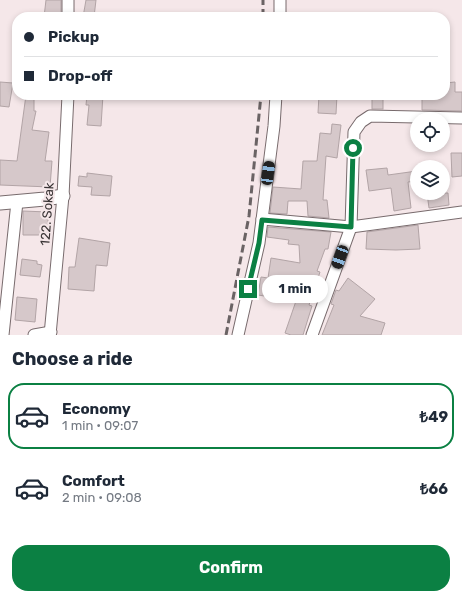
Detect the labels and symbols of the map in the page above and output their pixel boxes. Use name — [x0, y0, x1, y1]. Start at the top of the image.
route start — [344, 139, 362, 157]
car — [260, 160, 276, 186]
street label: 122. Sokak — [37, 182, 57, 246]
car — [330, 244, 350, 270]
callout: 1 min — [262, 275, 328, 303]
route end — [239, 280, 257, 298]

